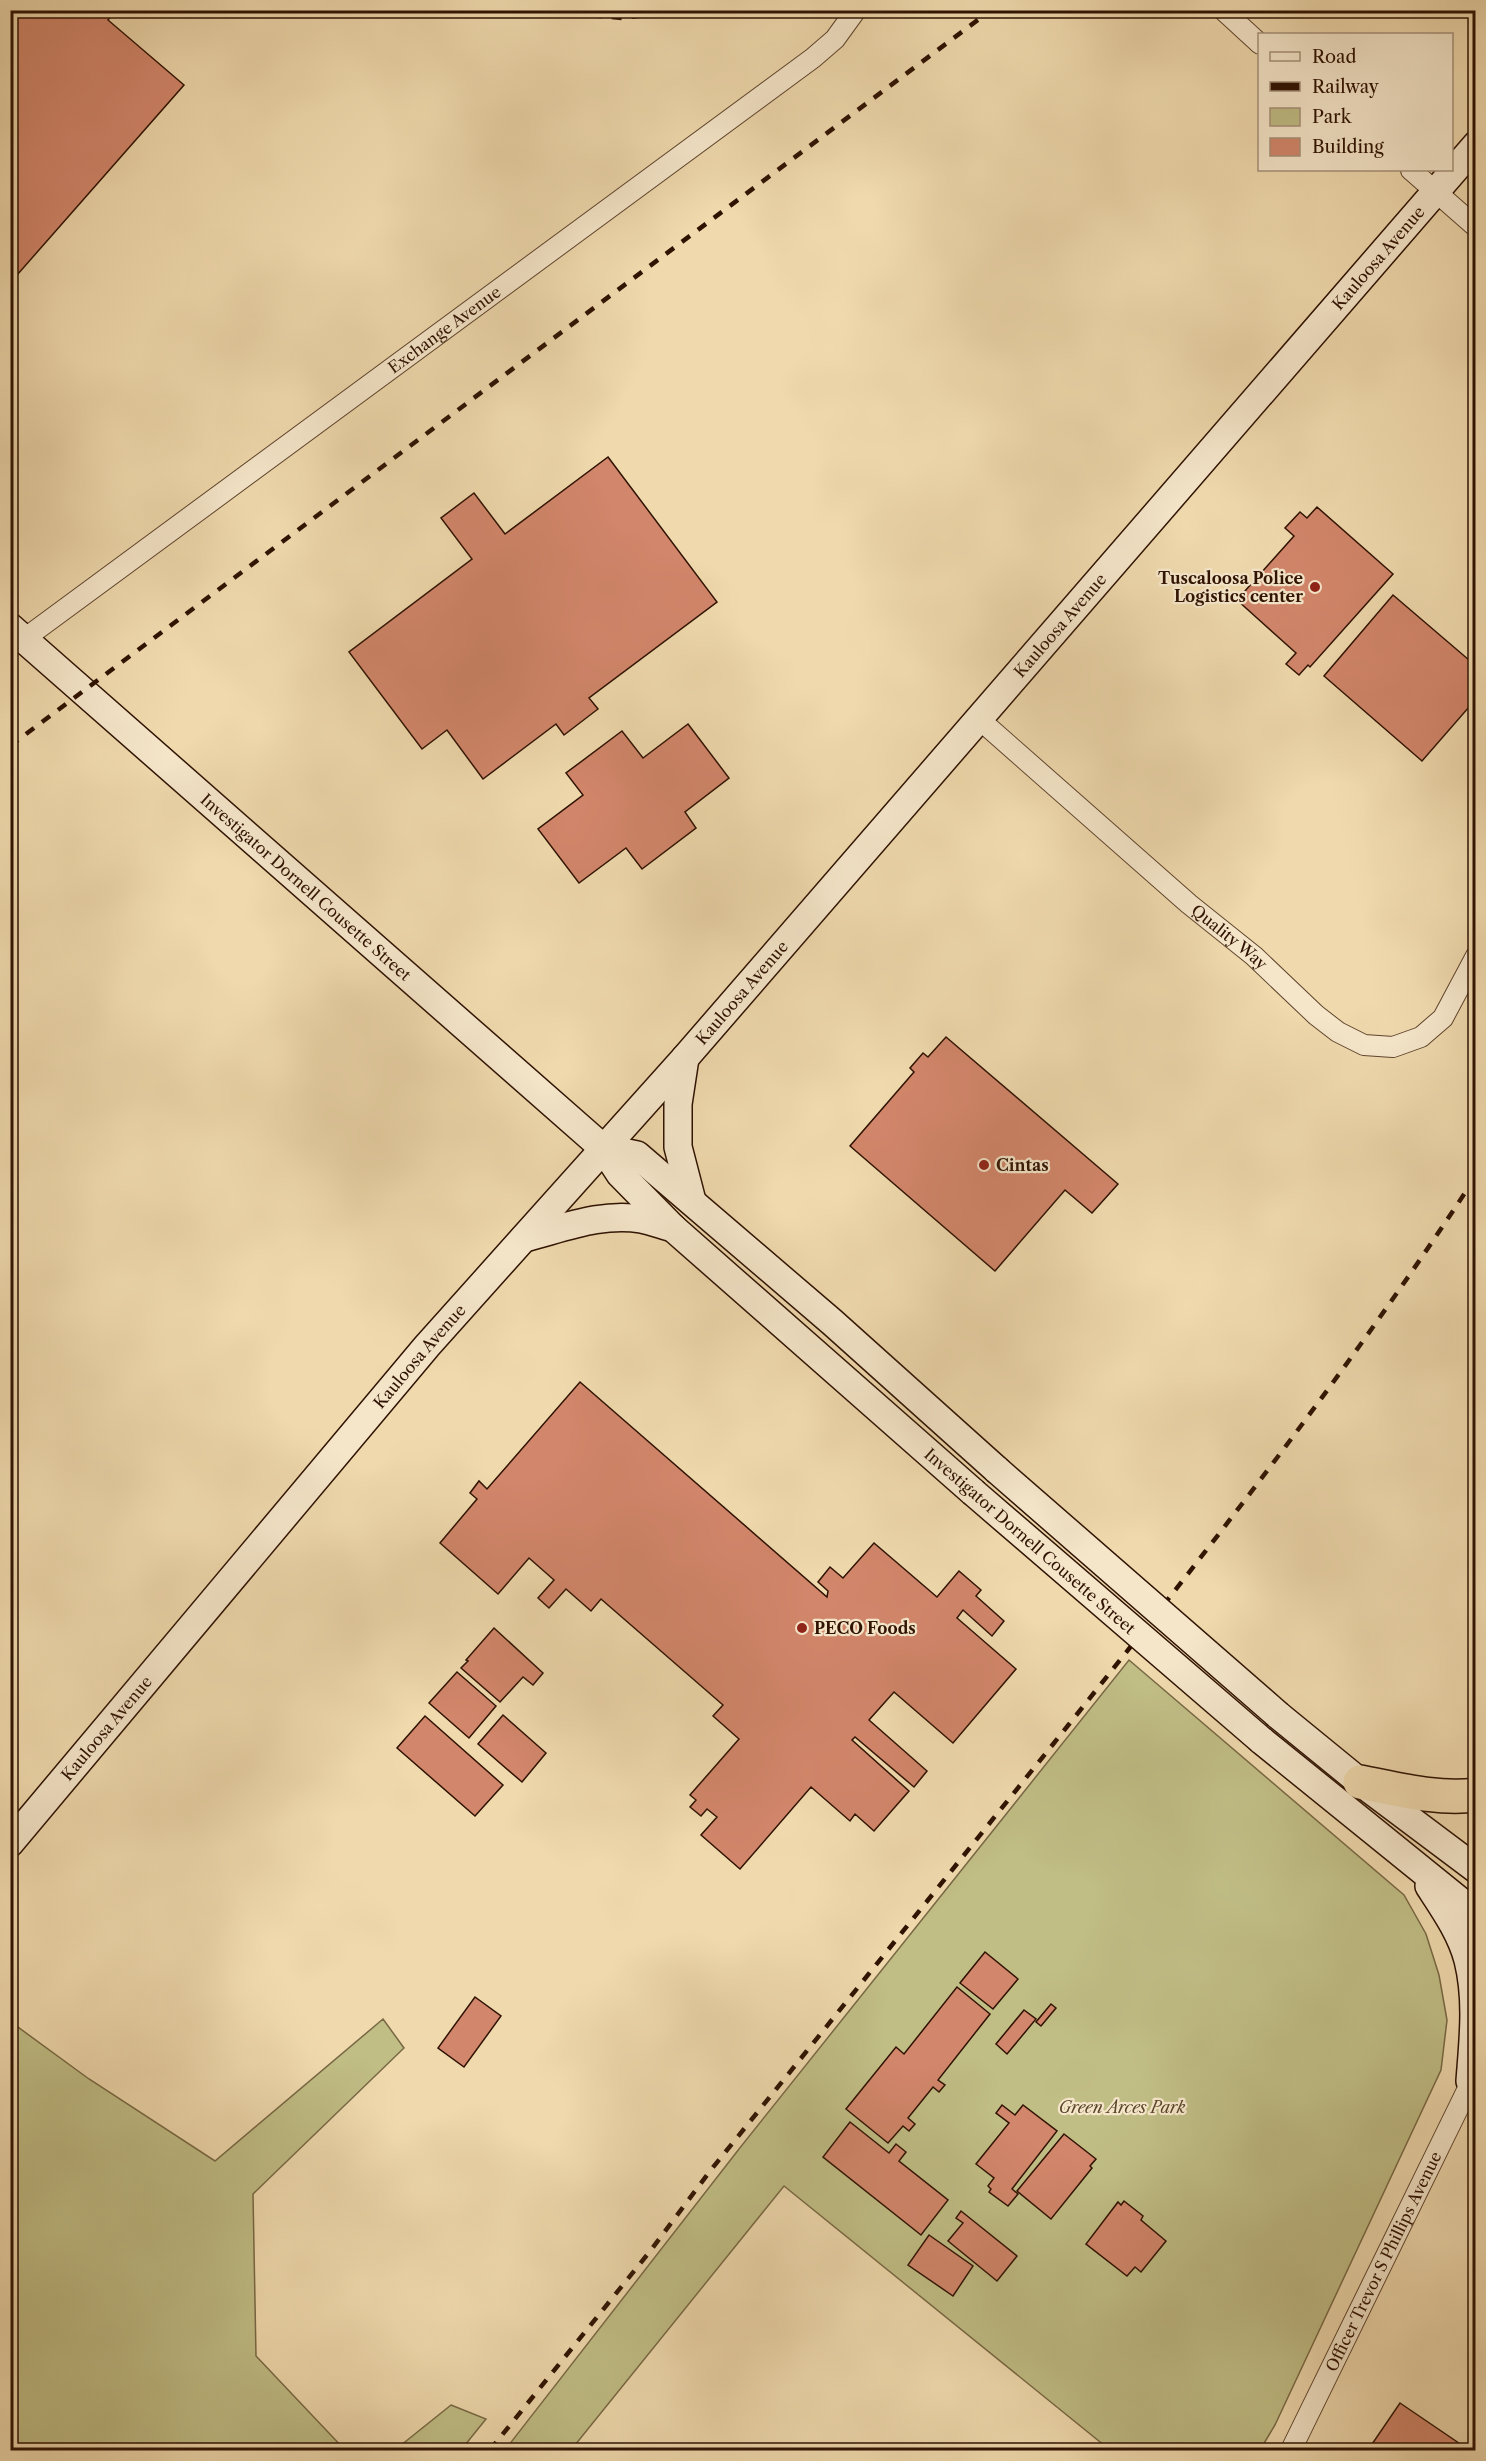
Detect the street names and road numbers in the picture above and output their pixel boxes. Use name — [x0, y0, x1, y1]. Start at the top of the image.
street label: Kauloosa Avenue — [1328, 202, 1429, 314]
street label: Exchange Avenue — [384, 281, 505, 377]
street label: Kauloosa Avenue — [1009, 569, 1110, 681]
street label: Investigator Dornell Cousette Street — [197, 789, 416, 985]
street label: Quality Way — [1188, 900, 1272, 974]
street label: Kauloosa Avenue — [691, 937, 792, 1049]
street label: Kauloosa Avenue — [369, 1300, 470, 1412]
street label: Investigator Dornell Cousette Street — [920, 1444, 1140, 1638]
street label: Kauloosa Avenue — [57, 1671, 156, 1785]
street label: Officer Trevor S Phillips Avenue — [1321, 2148, 1446, 2375]

